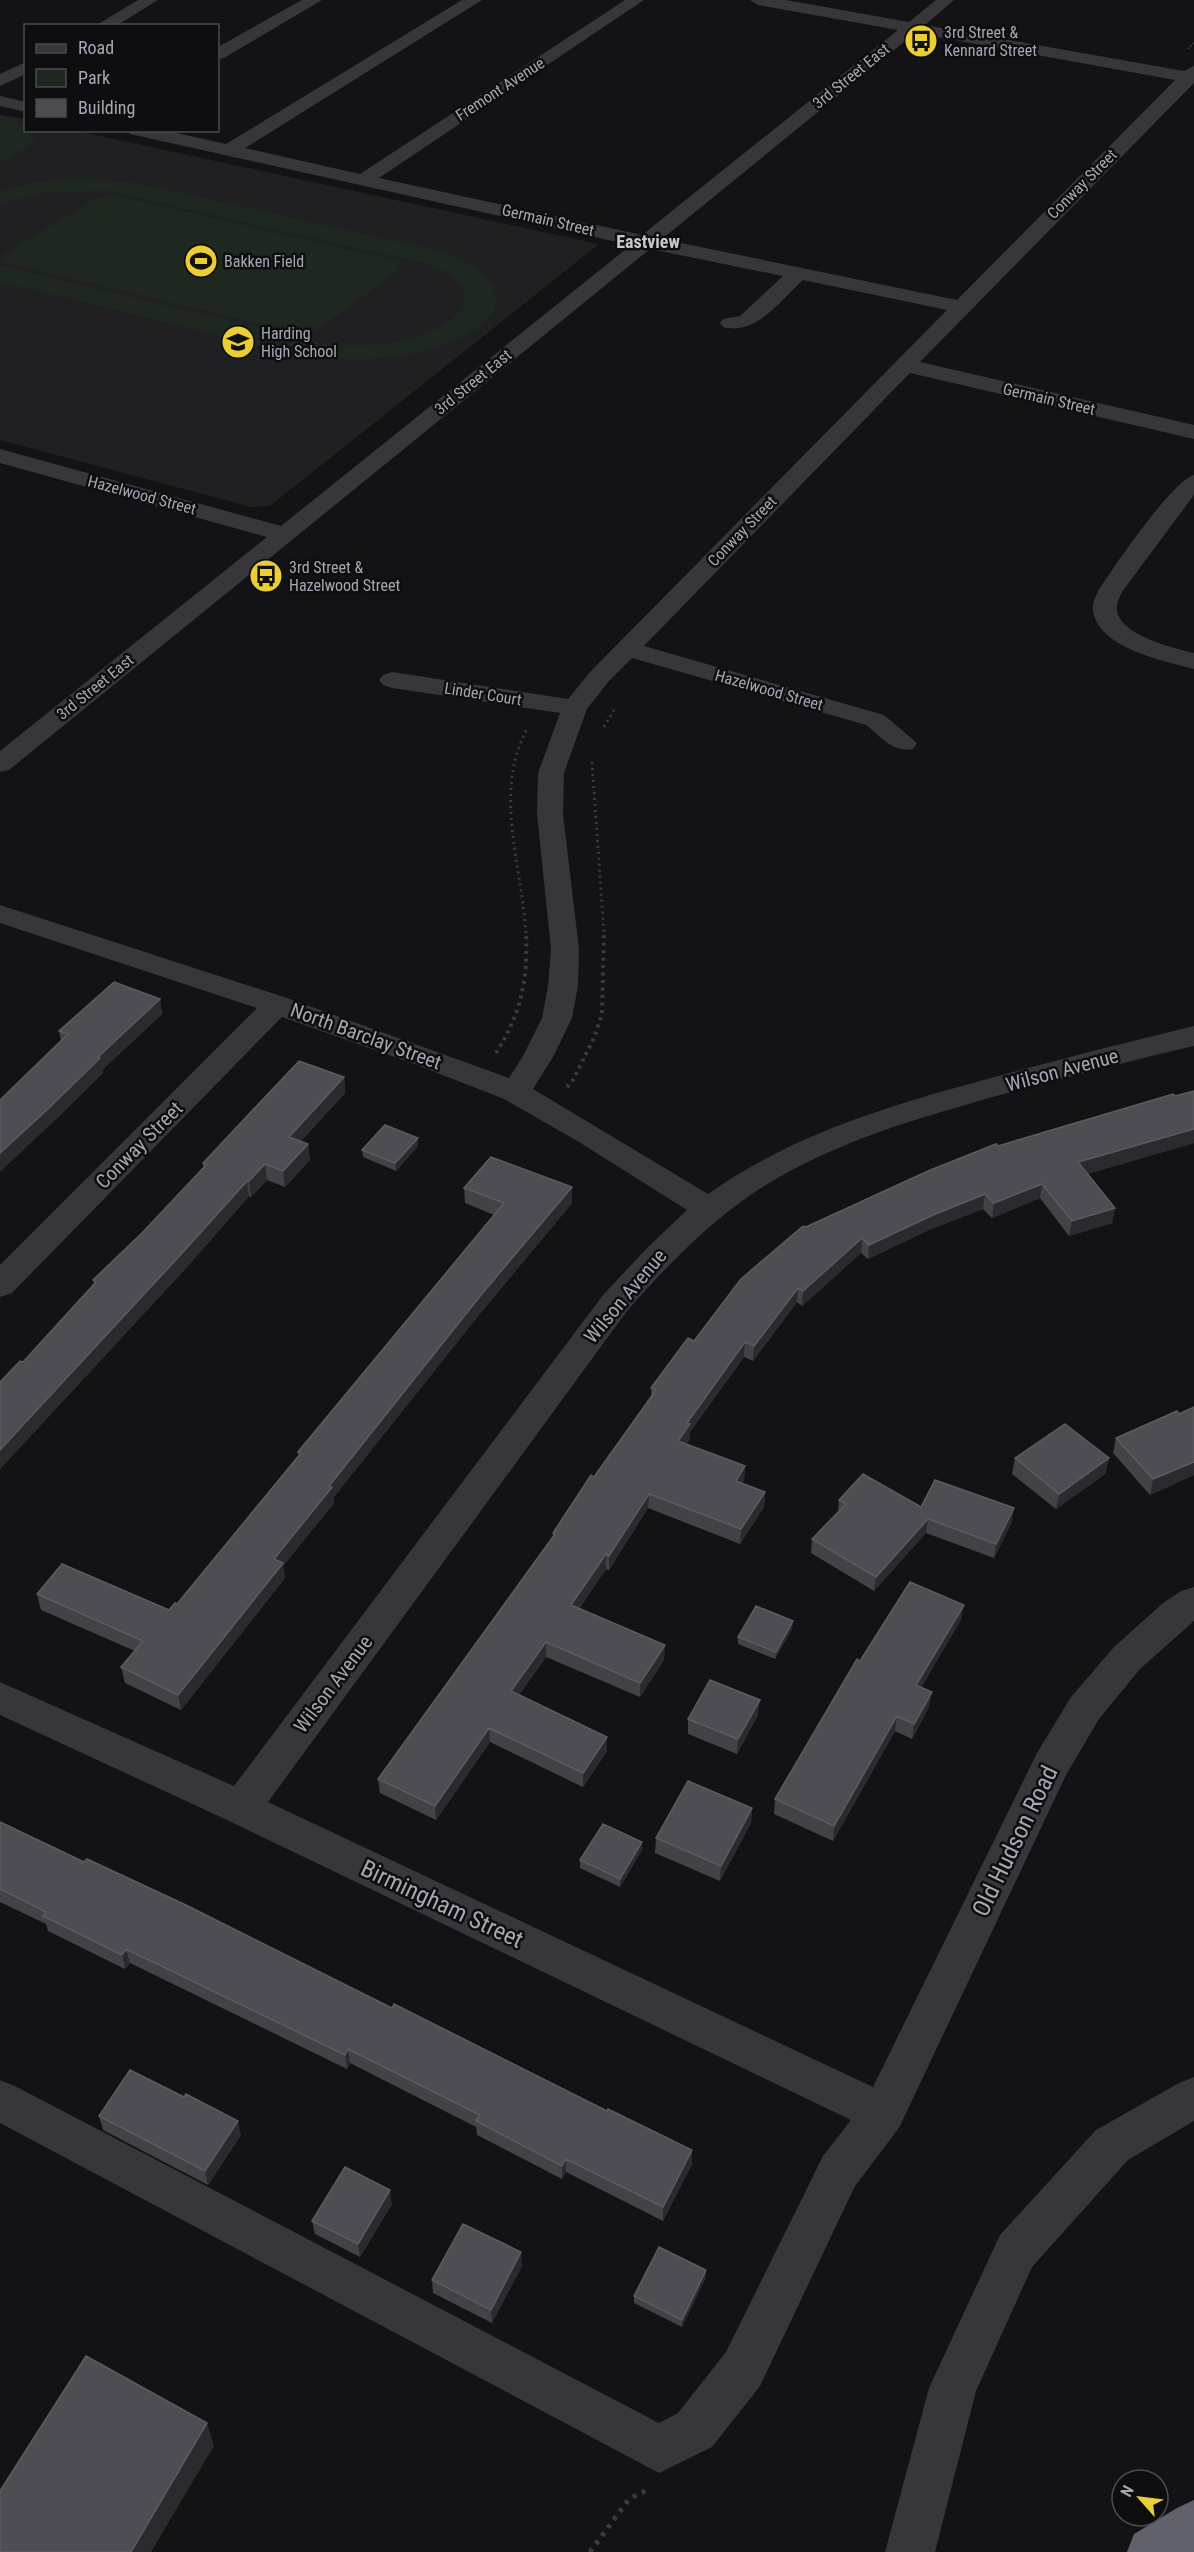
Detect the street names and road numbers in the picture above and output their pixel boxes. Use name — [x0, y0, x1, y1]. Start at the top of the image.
street label: 3rd Street East — [809, 39, 893, 113]
street label: Fremont Avenue — [452, 53, 548, 125]
street label: Conway Street — [1043, 145, 1121, 223]
street label: Germain Street — [500, 200, 596, 240]
street label: 3rd Street East — [431, 345, 515, 419]
street label: Germain Street — [1001, 379, 1097, 419]
street label: Hazelwood Street — [86, 471, 198, 519]
street label: Conway Street — [704, 492, 780, 570]
street label: 3rd Street East — [53, 650, 137, 724]
street label: Hazelwood Street — [713, 666, 825, 715]
street label: Linder Court — [443, 679, 523, 710]
street label: North Barclay Street — [287, 998, 445, 1074]
street label: Wilson Avenue — [1003, 1043, 1121, 1097]
street label: Conway Street — [90, 1096, 188, 1194]
street label: Wilson Avenue — [579, 1244, 671, 1348]
street label: Wilson Avenue — [289, 1631, 377, 1737]
street label: Old Hudson Road — [966, 1761, 1064, 1921]
street label: Birmingham Street — [356, 1854, 528, 1954]

